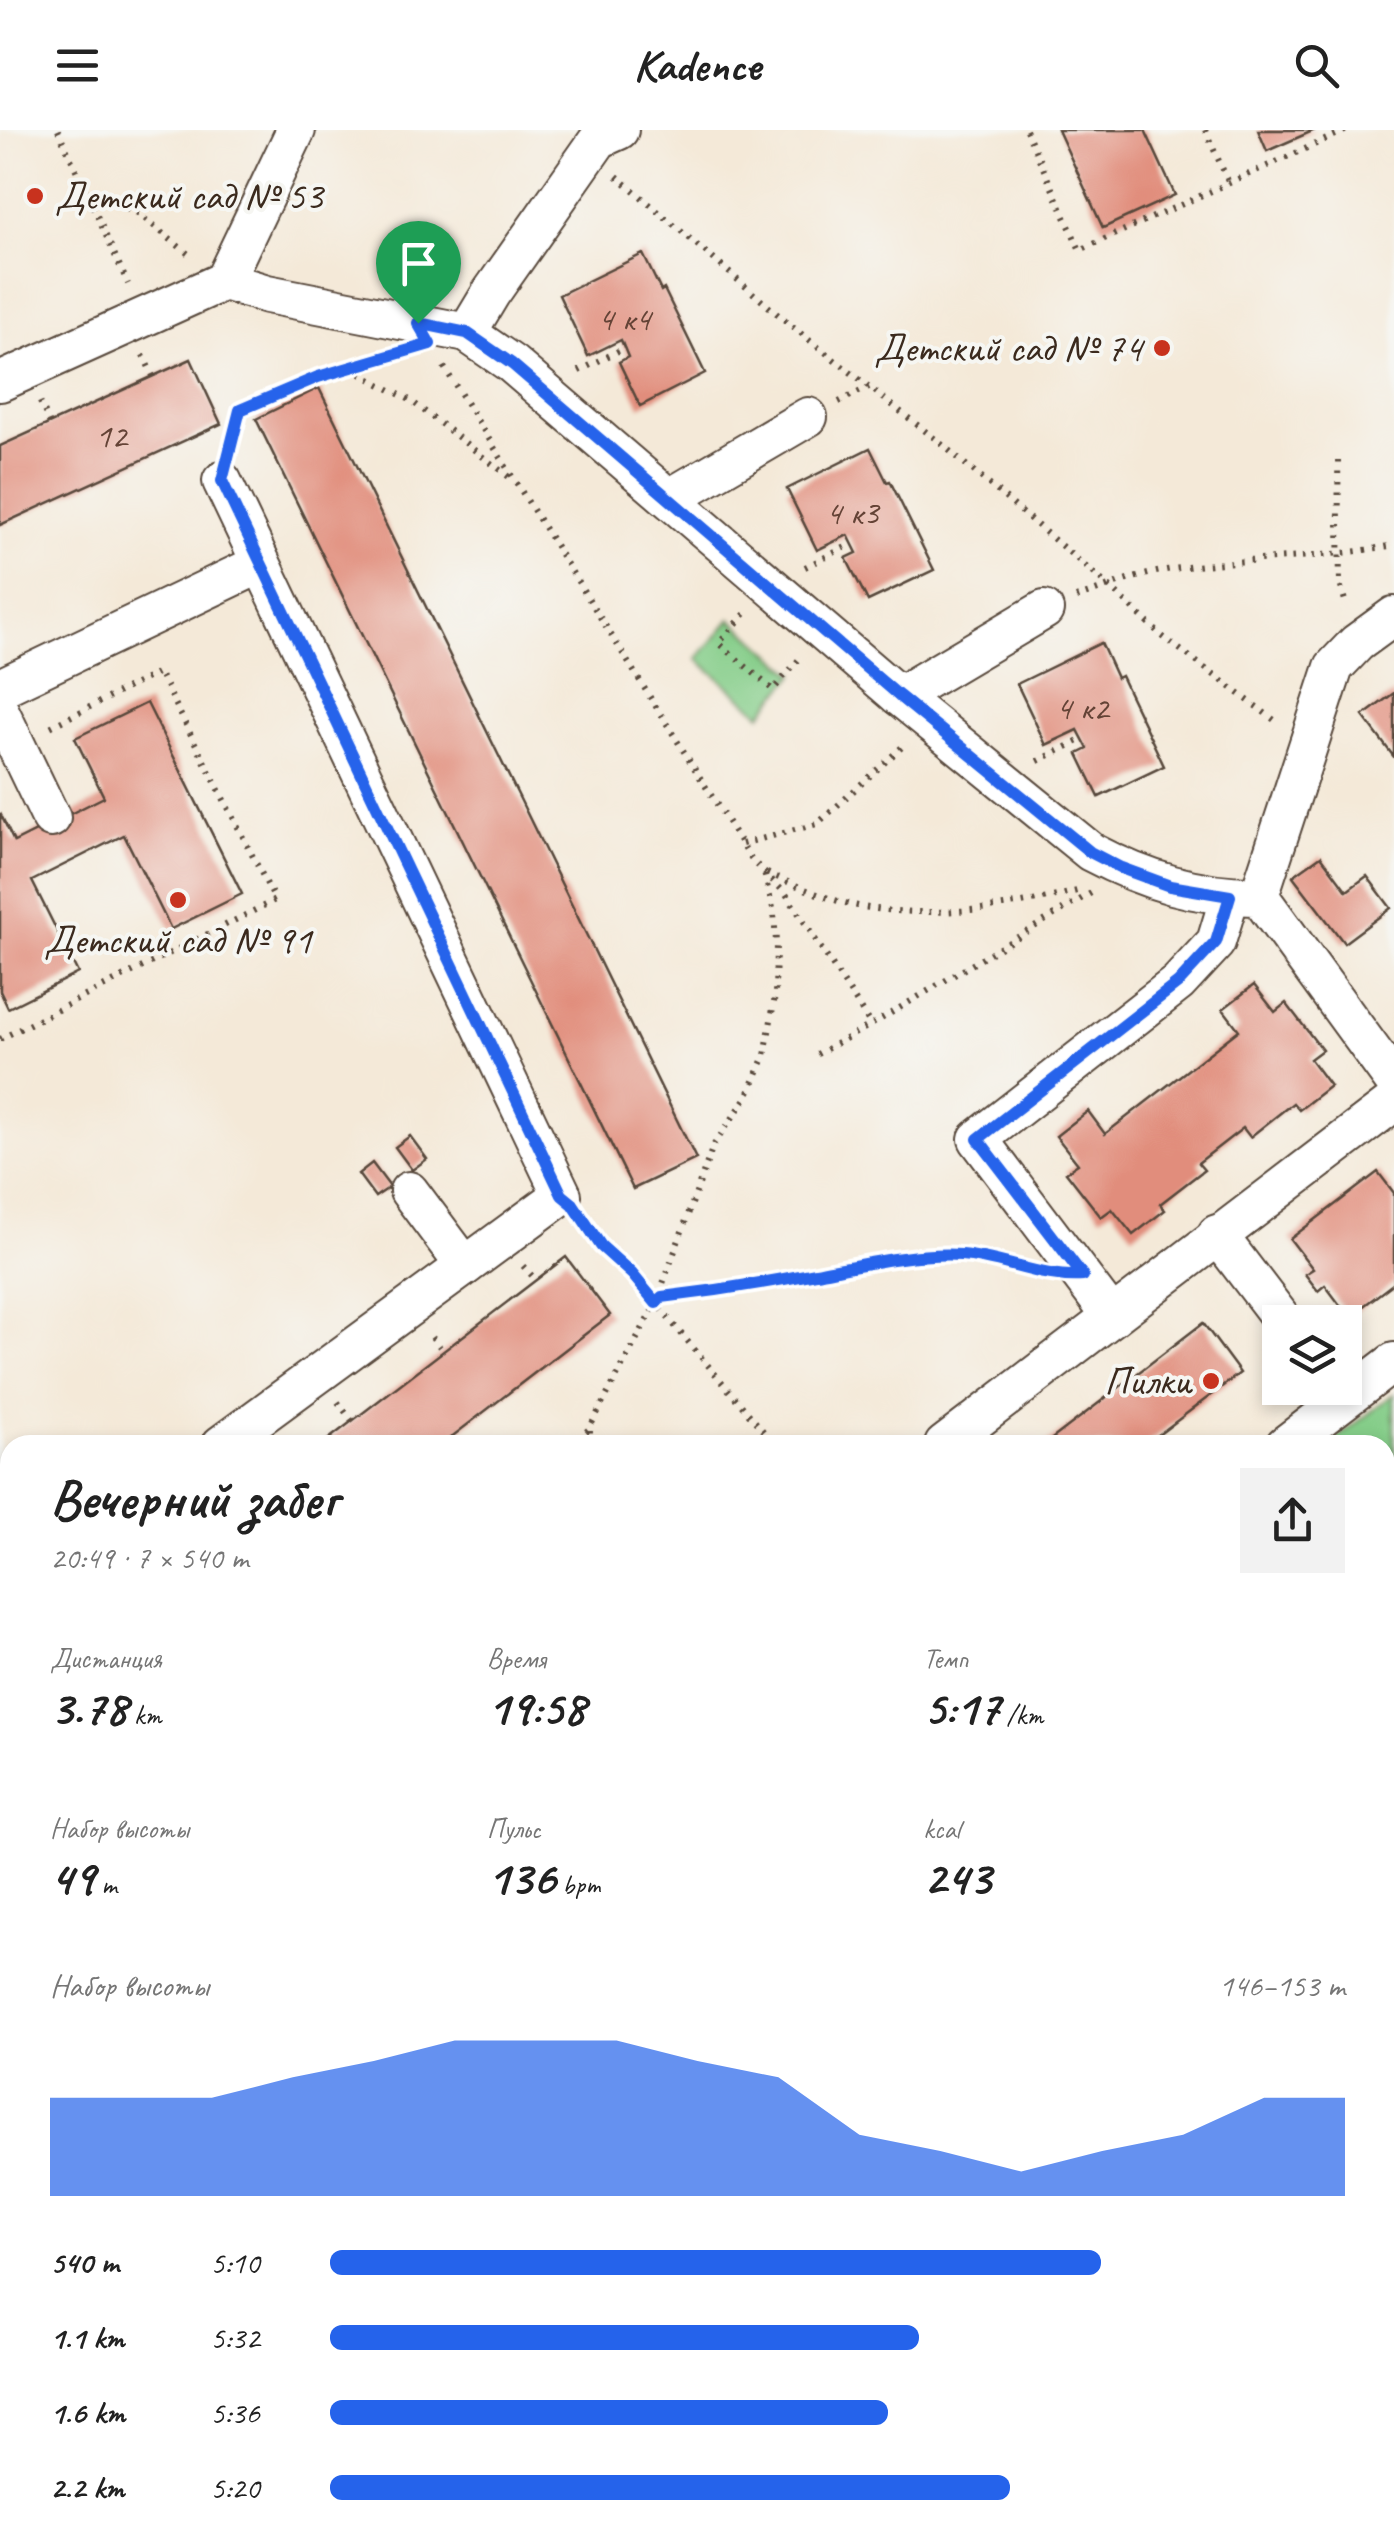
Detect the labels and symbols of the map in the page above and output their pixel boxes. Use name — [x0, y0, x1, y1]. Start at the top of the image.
place label: Детский сад № 53 — [55, 171, 326, 221]
marker: Детский сад № 53 — [24, 185, 46, 207]
pin — [376, 221, 461, 324]
house number: 4 к4 — [598, 296, 654, 341]
place label: Детский сад № 74 — [874, 323, 1146, 373]
marker: Детский сад № 74 — [1151, 337, 1173, 359]
house number: 12 — [95, 413, 130, 458]
house number: 4 к3 — [826, 490, 881, 535]
house number: 4 к2 — [1056, 685, 1112, 730]
marker: Детский сад № 91 — [167, 889, 189, 911]
place label: Детский сад № 91 — [44, 915, 314, 965]
place label: Пилки — [1104, 1356, 1193, 1406]
marker: Пилки — [1200, 1370, 1222, 1392]

